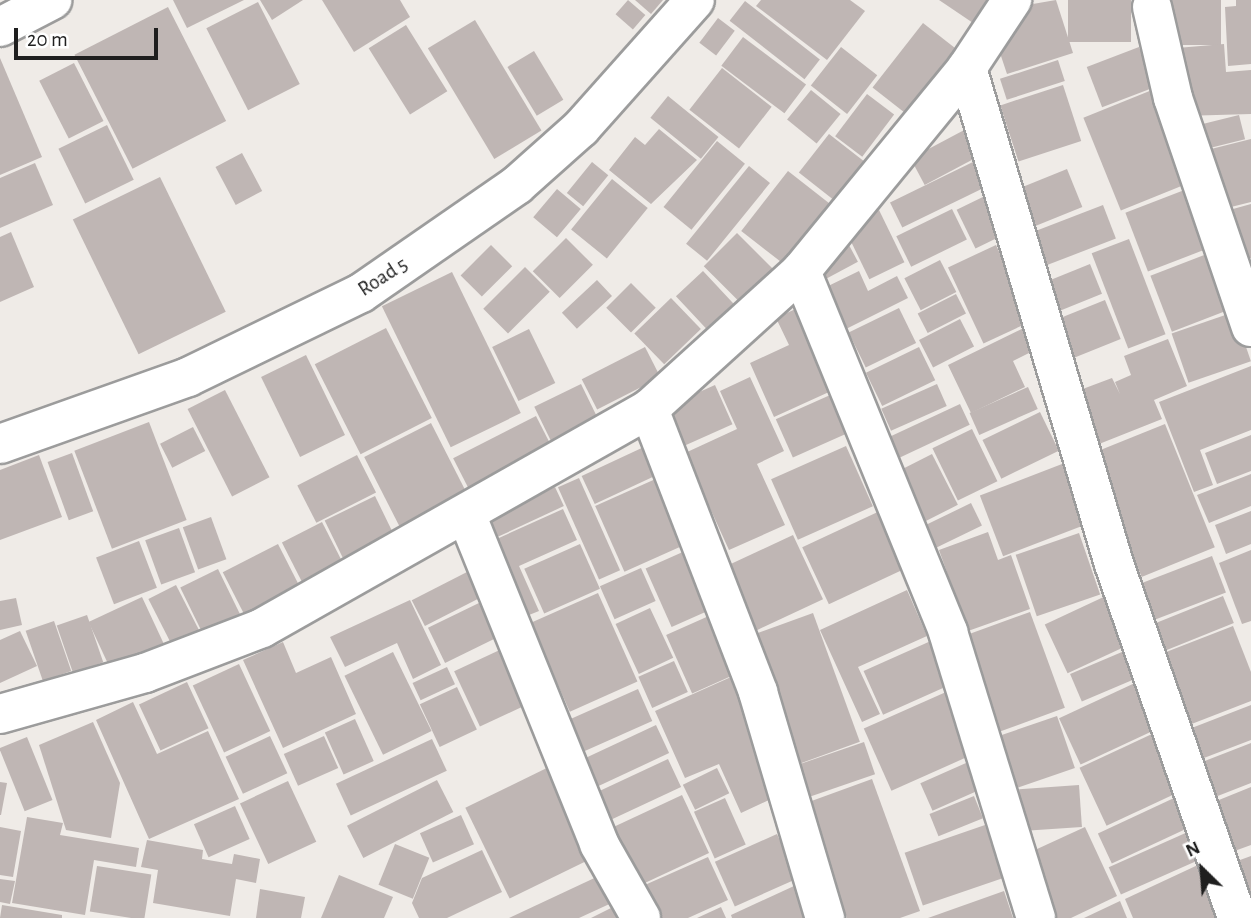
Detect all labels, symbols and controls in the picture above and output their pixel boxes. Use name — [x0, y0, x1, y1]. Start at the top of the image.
scale bar — [18, 14, 161, 58]
text: 20 m — [27, 29, 68, 50]
street label: Road 5 — [353, 252, 413, 302]
north arrow — [1167, 834, 1237, 904]
text: N — [1183, 838, 1203, 861]

